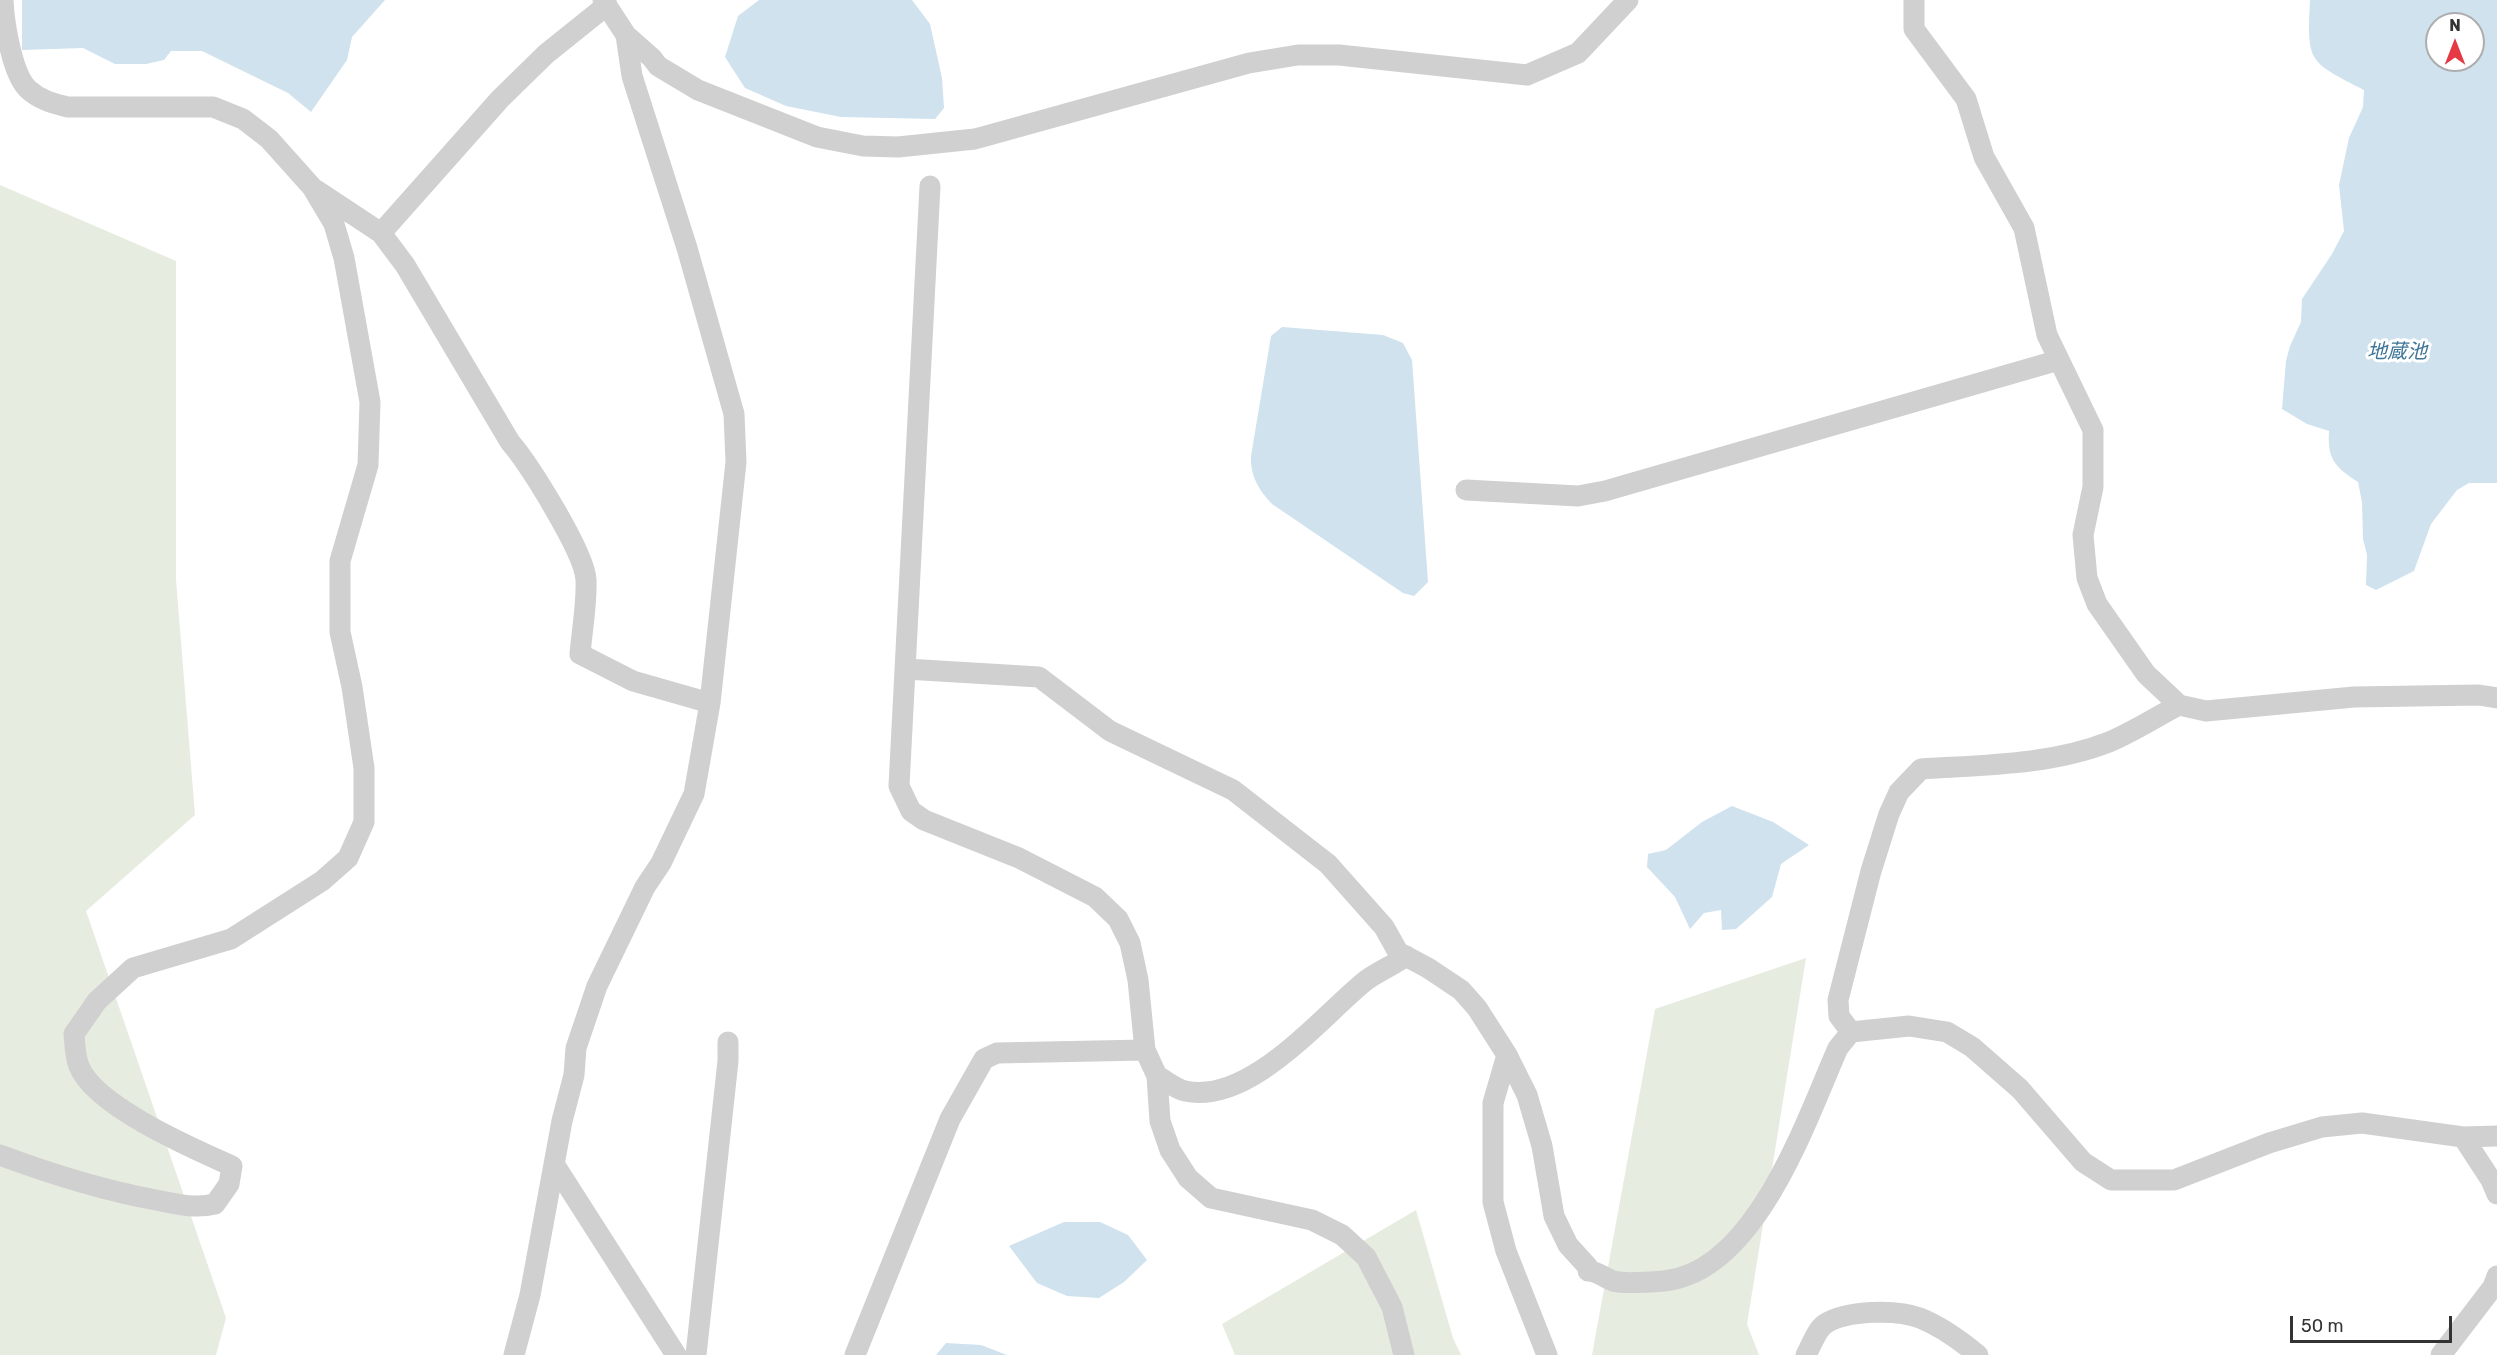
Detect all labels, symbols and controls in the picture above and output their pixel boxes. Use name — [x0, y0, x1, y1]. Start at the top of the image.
north arrow — [2425, 12, 2485, 72]
text: N — [2449, 16, 2461, 35]
water label: 地蔵池 — [2367, 340, 2427, 364]
scale bar — [2293, 1304, 2455, 1342]
text: 50 m — [2301, 1315, 2344, 1337]

